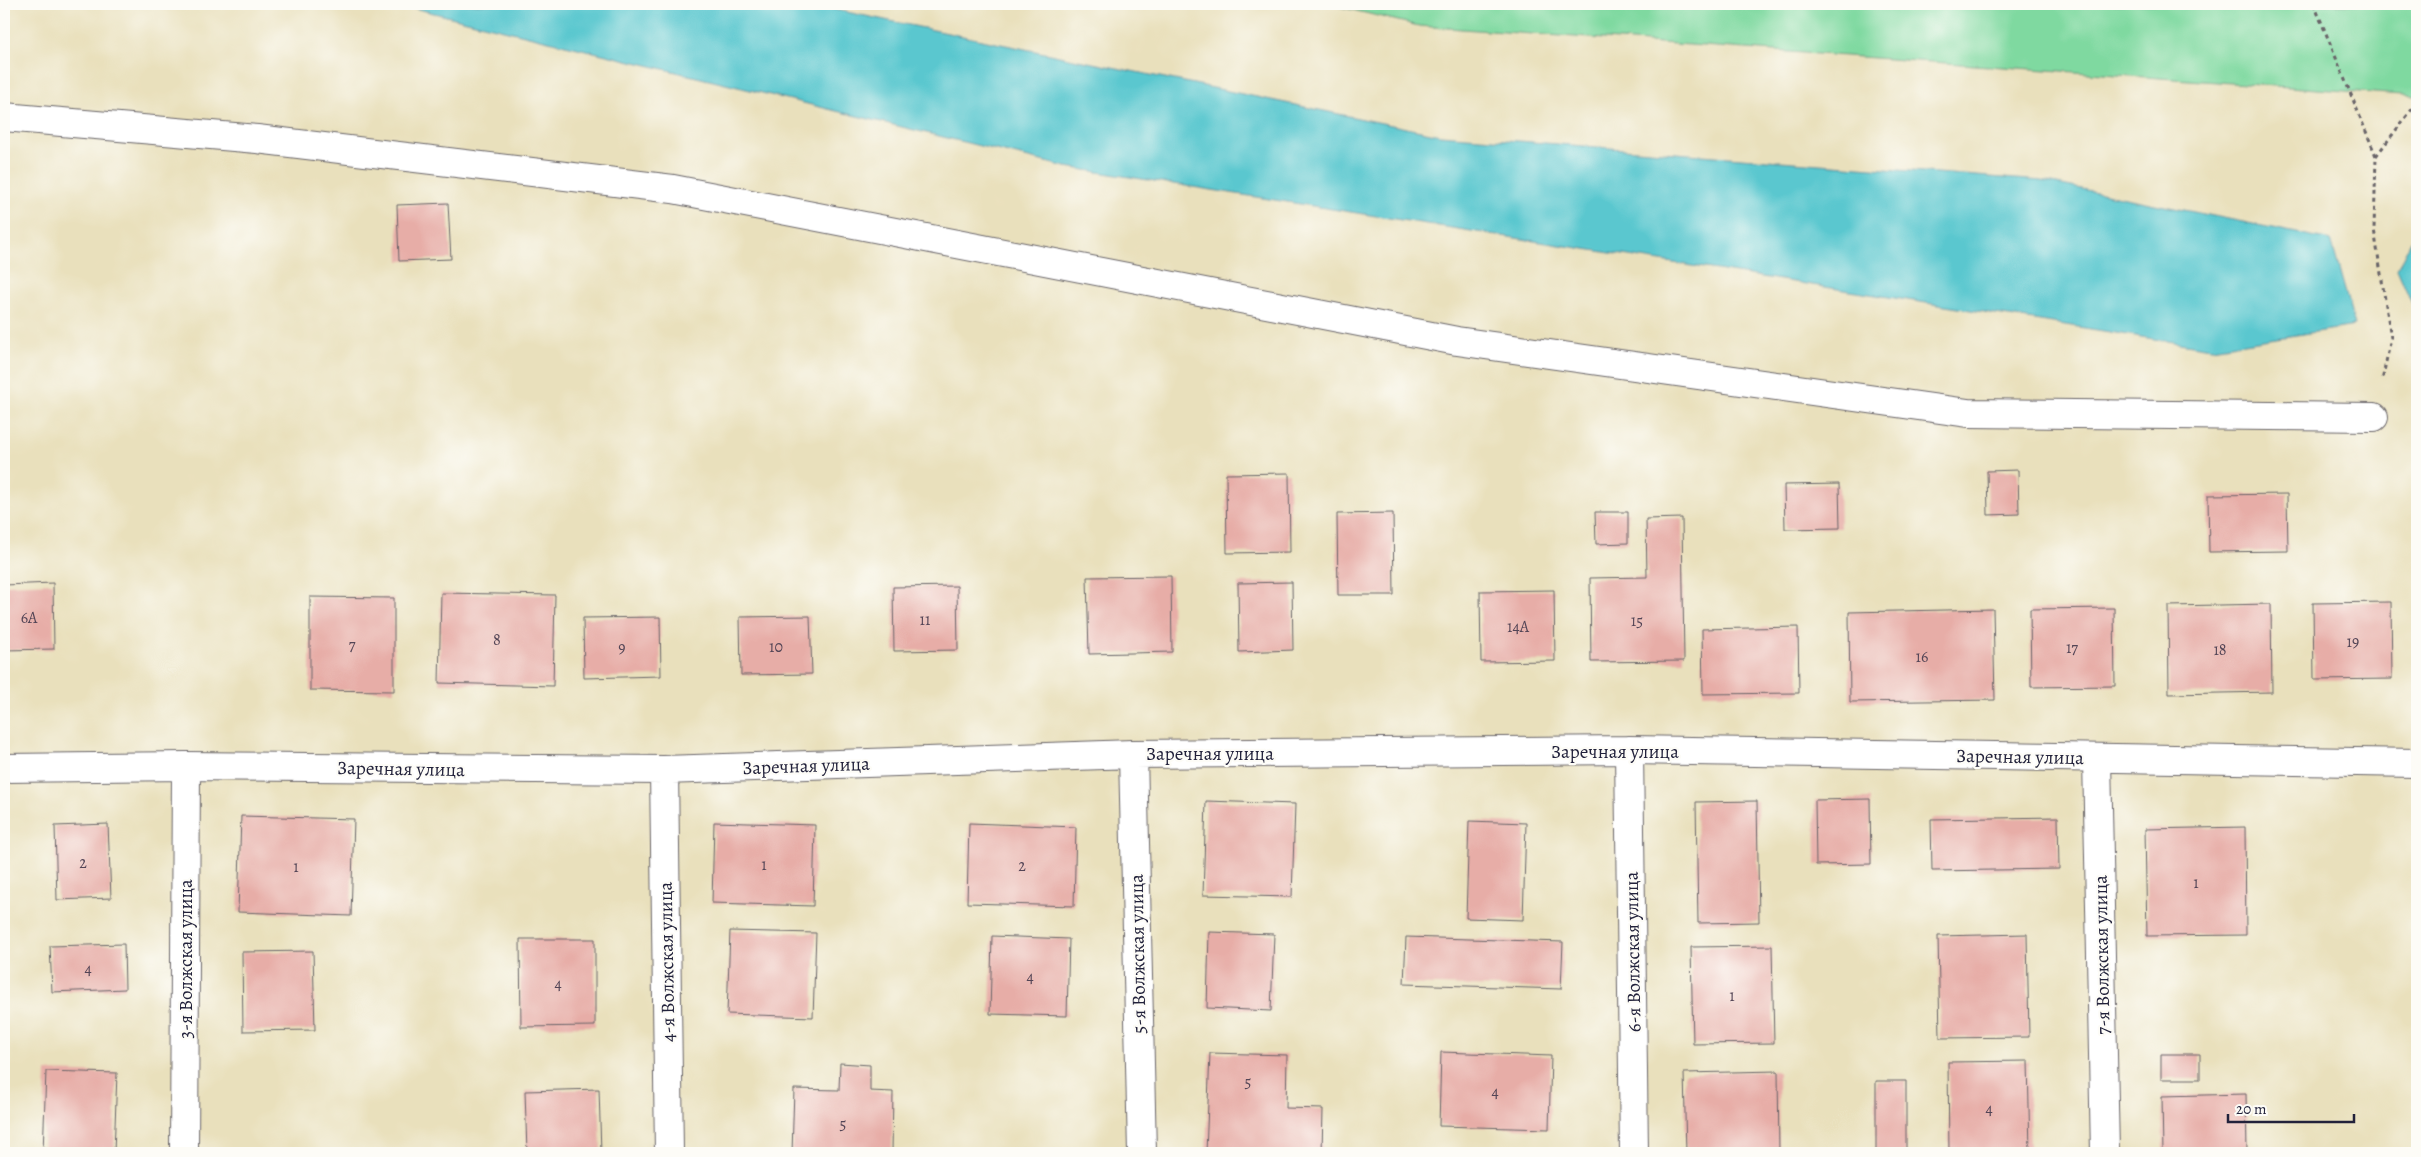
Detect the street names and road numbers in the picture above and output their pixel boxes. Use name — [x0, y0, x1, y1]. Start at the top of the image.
street label: Заречная улица — [1551, 739, 1679, 765]
street label: Заречная улица — [1146, 741, 1274, 767]
street label: Заречная улица — [1956, 743, 2084, 771]
street label: Заречная улица — [742, 751, 871, 781]
street label: Заречная улица — [337, 755, 465, 783]
street label: 6-я Волжская улица — [1619, 871, 1647, 1032]
street label: 5-я Волжская улица — [1124, 874, 1152, 1034]
street label: 7-я Волжская улица — [2088, 875, 2116, 1035]
street label: 3-я Волжская улица — [173, 879, 199, 1039]
street label: 4-я Волжская улица — [653, 881, 681, 1042]

